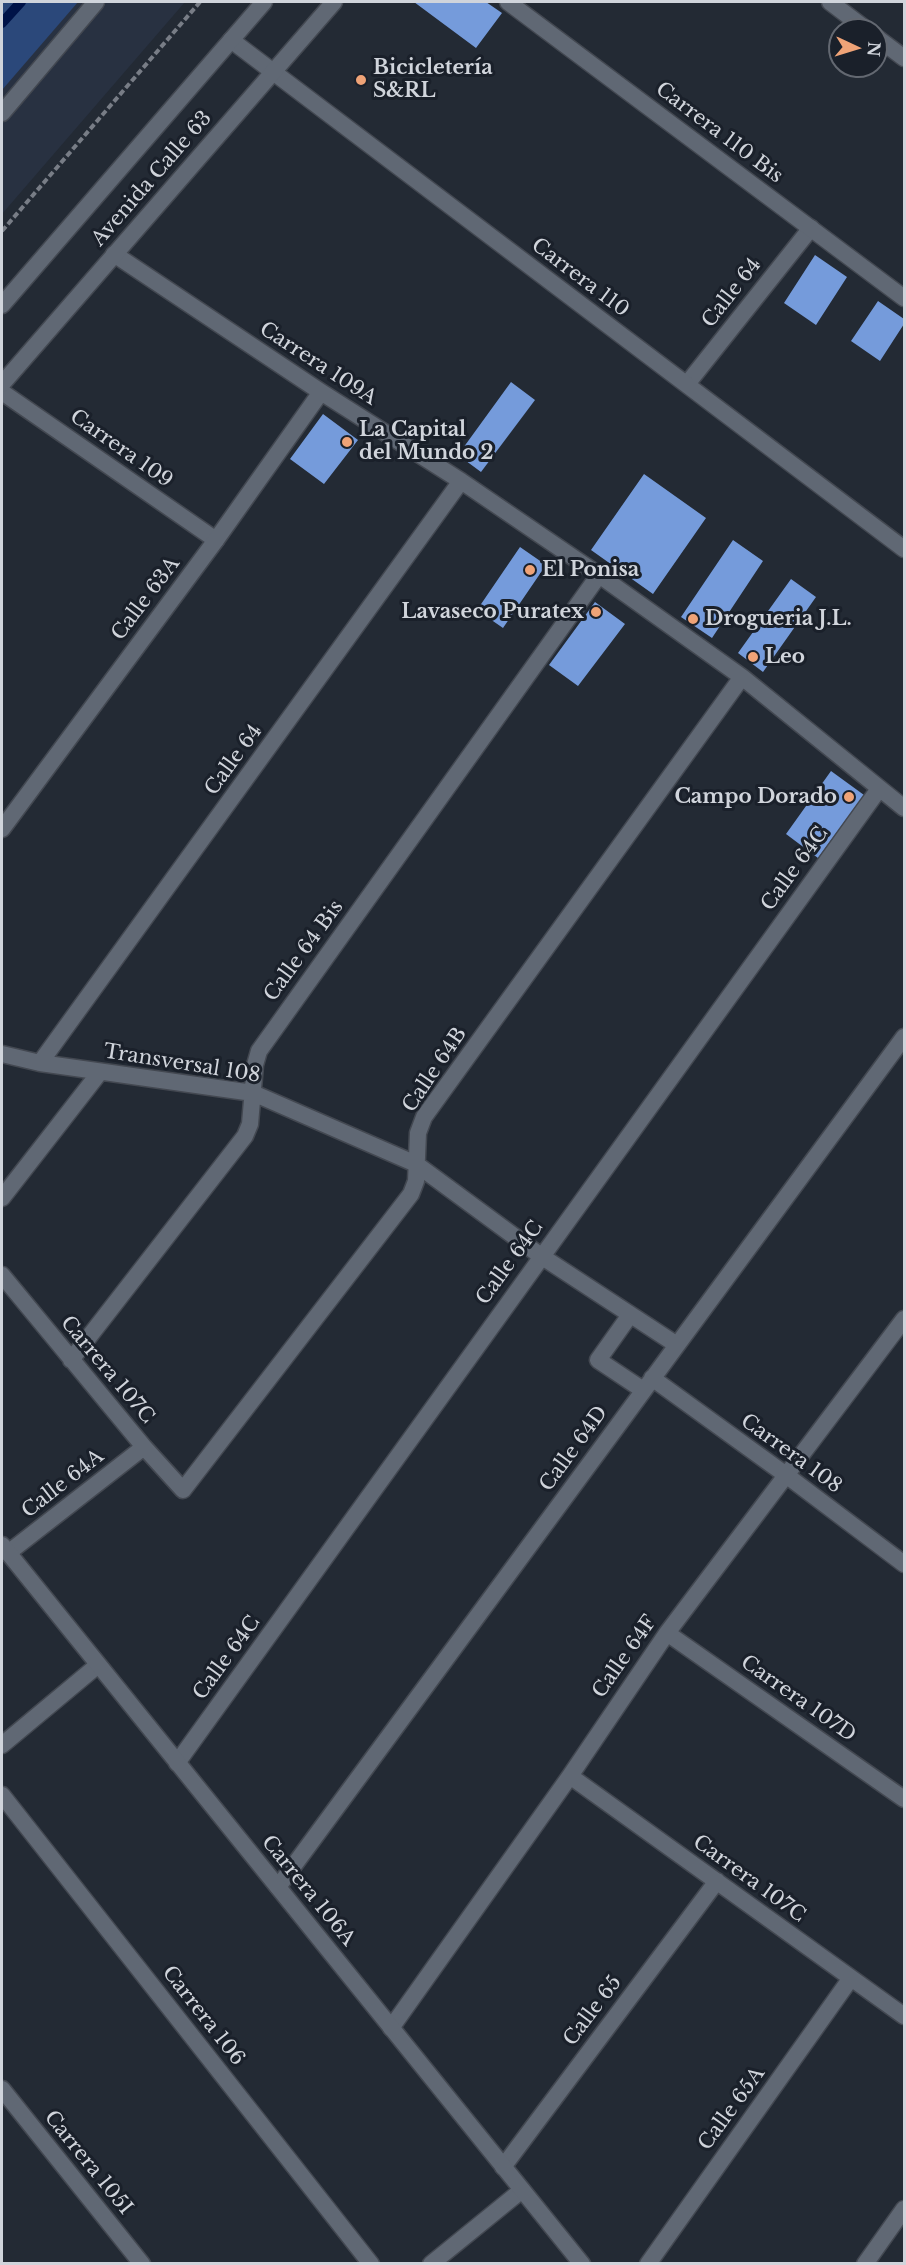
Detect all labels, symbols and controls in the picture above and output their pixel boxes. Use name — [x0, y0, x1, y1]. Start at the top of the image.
north arrow — [828, 18, 888, 78]
text: N — [863, 41, 884, 57]
place label: Bicicletería S&RL — [373, 56, 493, 103]
marker: Bicicletería S&RL — [354, 73, 368, 87]
street label: Carrera 110 Bis — [651, 77, 787, 189]
street label: Avenida Calle 63 — [87, 107, 217, 251]
street label: Carrera 110 — [526, 234, 634, 322]
street label: Calle 64 — [697, 253, 767, 333]
street label: Carrera 109A — [255, 317, 381, 411]
street label: Carrera 109 — [65, 405, 177, 493]
place label: La Capital del Mundo 2 — [359, 418, 494, 465]
marker: La Capital del Mundo 2 — [340, 435, 354, 449]
street label: Calle 63A — [107, 553, 185, 645]
place label: El Ponisa — [542, 558, 639, 582]
marker: El Ponisa — [523, 563, 537, 577]
place label: Lavaseco Puratex — [401, 600, 584, 624]
marker: Lavaseco Puratex — [589, 605, 603, 619]
place label: Drogueria J.L. — [705, 607, 852, 631]
marker: Drogueria J.L. — [686, 612, 700, 626]
place label: Leo — [765, 645, 805, 669]
marker: Leo — [746, 650, 760, 664]
street label: Calle 64 — [200, 720, 268, 800]
place label: Campo Dorado — [674, 785, 837, 809]
marker: Campo Dorado — [842, 790, 856, 804]
street label: Calle 64C — [757, 822, 833, 916]
street label: Calle 64 Bis — [259, 896, 349, 1006]
street label: Calle 64B — [398, 1023, 472, 1117]
street label: Transversal 108 — [102, 1040, 262, 1088]
street label: Calle 64C — [472, 1216, 548, 1310]
street label: Carrera 107C — [55, 1311, 159, 1429]
street label: Calle 64D — [535, 1402, 613, 1496]
street label: Carrera 108 — [736, 1409, 846, 1499]
street label: Calle 64A — [17, 1445, 109, 1523]
street label: Calle 64C — [189, 1611, 265, 1705]
street label: Calle 64F — [588, 1611, 662, 1703]
street label: Carrera 107D — [736, 1651, 860, 1747]
street label: Carrera 107C — [688, 1830, 810, 1928]
street label: Carrera 106A — [256, 1831, 360, 1951]
street label: Carrera 106 — [157, 1961, 249, 2071]
street label: Calle 65 — [559, 1971, 627, 2051]
street label: Calle 65A — [694, 2063, 770, 2155]
street label: Carrera 105I — [39, 2106, 137, 2220]

